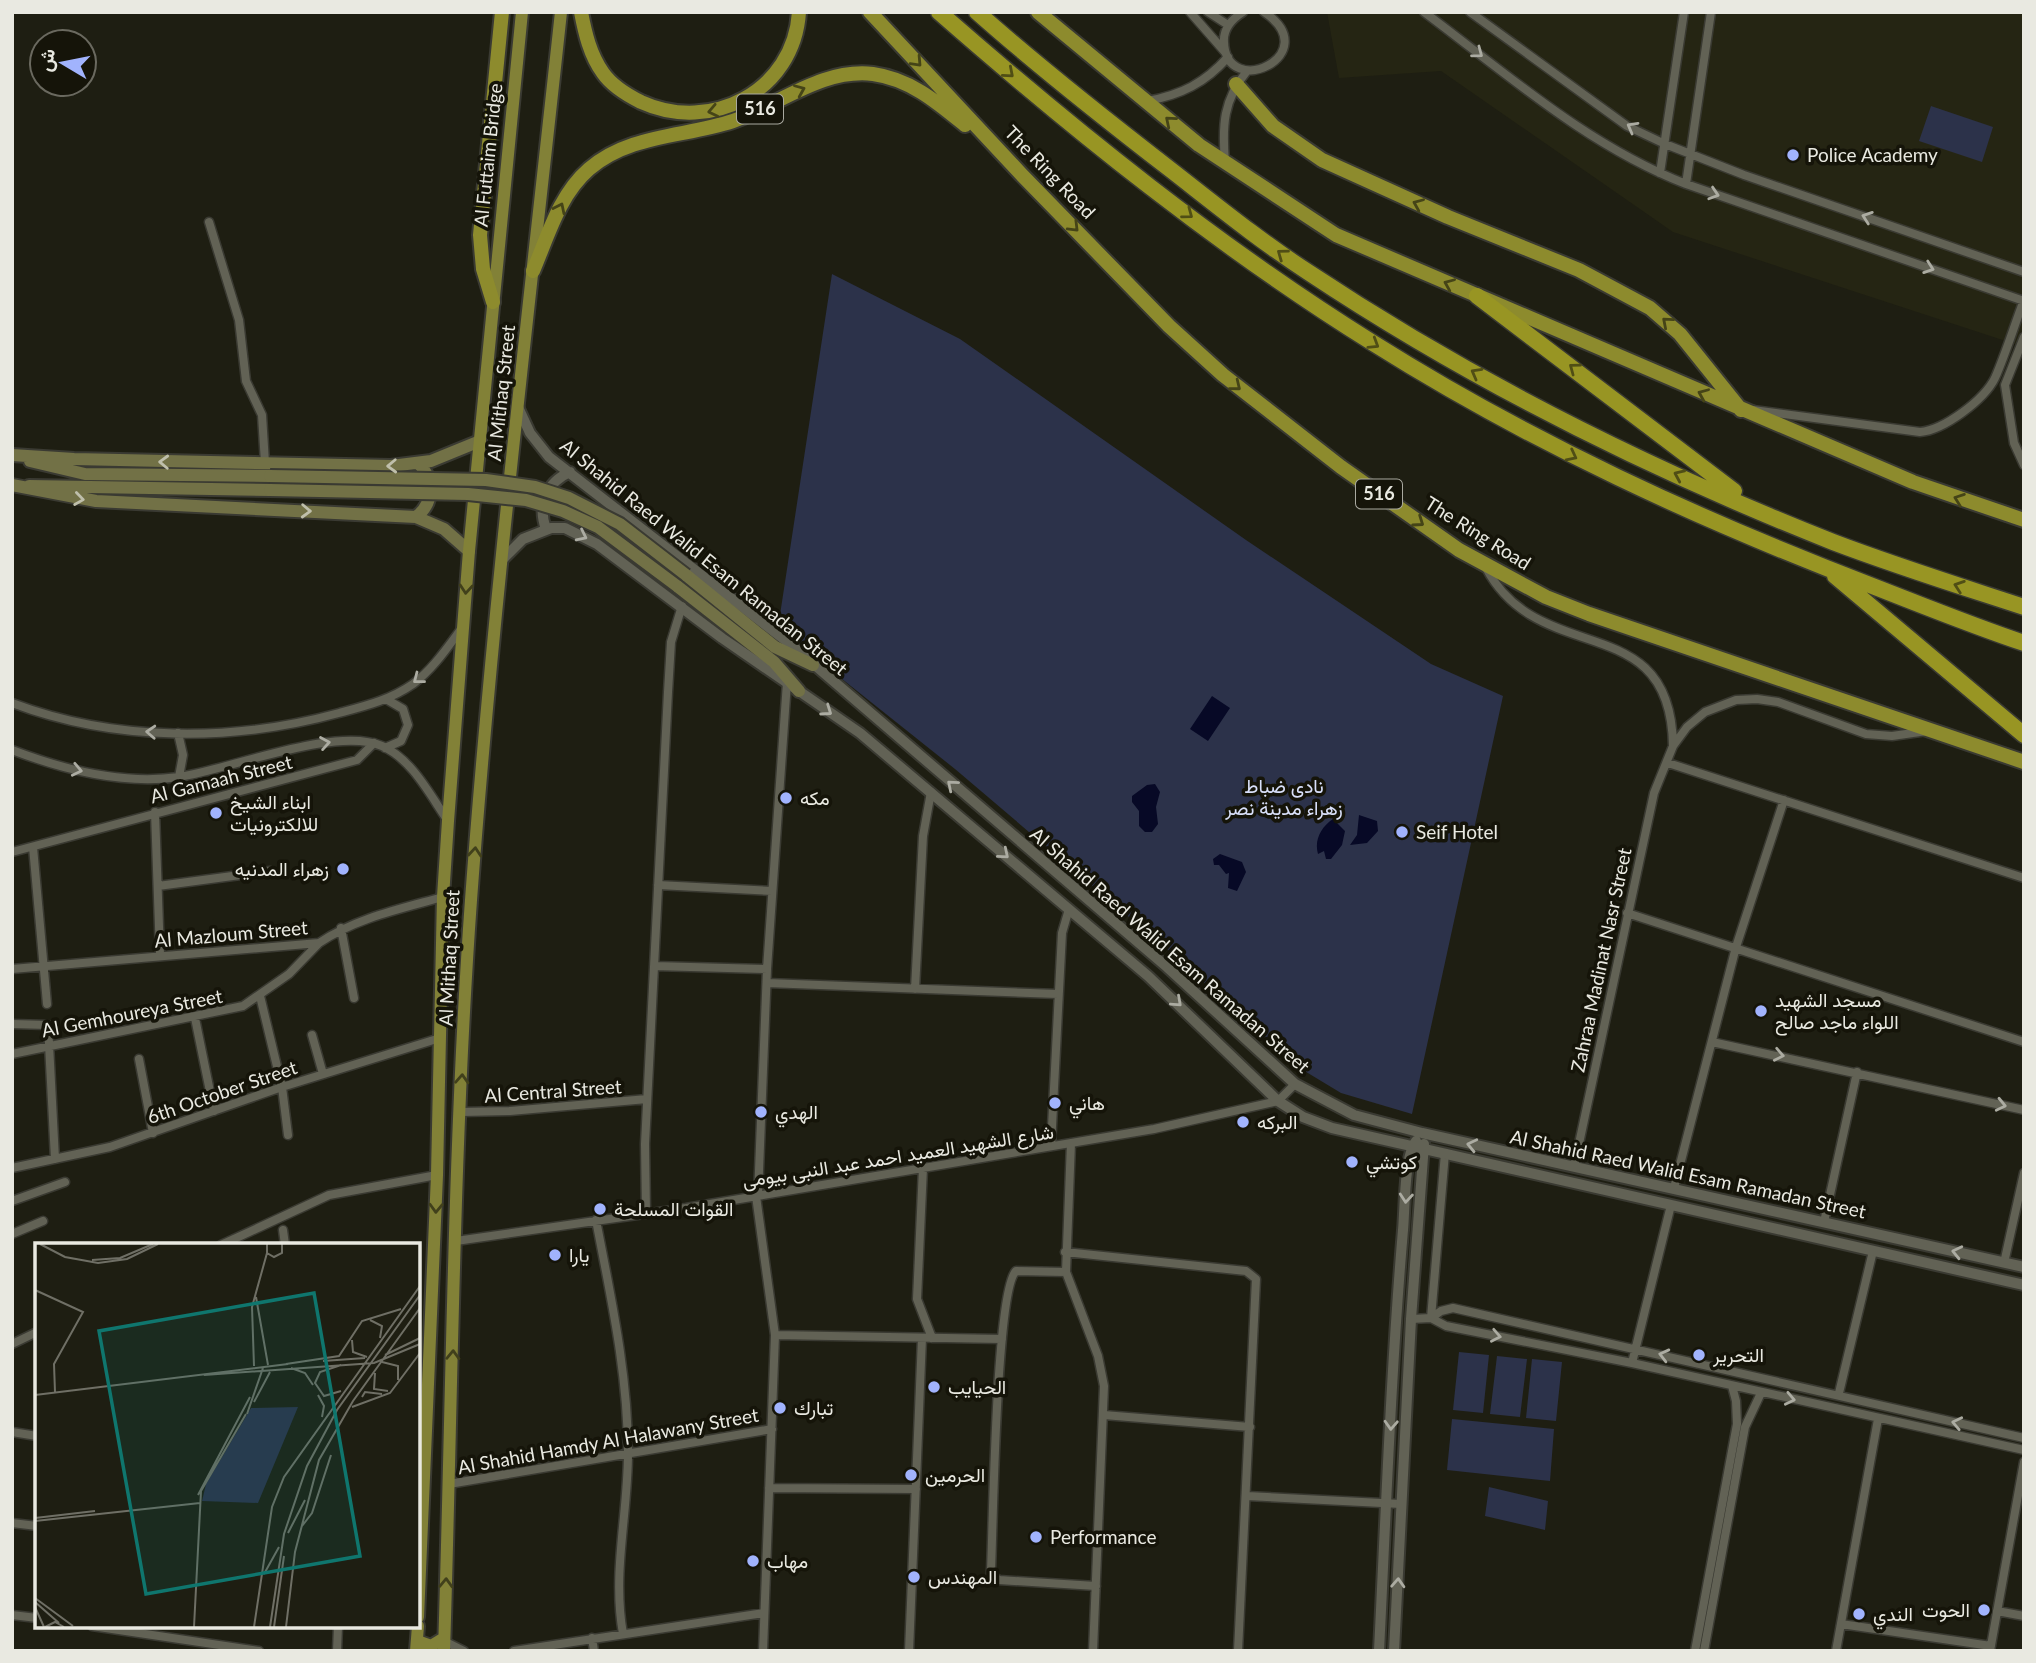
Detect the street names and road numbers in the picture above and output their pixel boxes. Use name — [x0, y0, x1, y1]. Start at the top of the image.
street label: Al Futtaim Bridge — [469, 82, 506, 228]
road number: 516 — [737, 94, 783, 124]
street label: The Ring Road — [1000, 120, 1100, 223]
street label: Al Mithaq Street — [482, 324, 519, 462]
street label: Al Shahid Raed Walid Esam Ramadan Street — [556, 433, 853, 680]
road number: 516 — [1356, 480, 1402, 508]
street label: The Ring Road — [1421, 491, 1535, 574]
street label: Al Gamaah Street — [148, 750, 294, 807]
street label: Al Shahid Raed Walid Esam Ramadan Street — [1026, 822, 1315, 1077]
street label: Zahraa Madinat Nasr Street — [1565, 845, 1636, 1074]
street label: Al Mithaq Street — [433, 889, 464, 1027]
street label: Al Mazloum Street — [153, 915, 309, 952]
street label: Al Gemhoureya Street — [39, 984, 224, 1041]
street label: 6th October Street — [144, 1055, 300, 1128]
street label: Al Central Street — [484, 1074, 623, 1107]
street label: شارع الشهيد العميد احمد عبد النبى بيومى — [741, 1120, 1056, 1193]
street label: Al Shahid Raed Walid Esam Ramadan Street — [1508, 1125, 1868, 1223]
street label: Al Shahid Hamdy Al Halawany Street — [456, 1403, 760, 1478]

